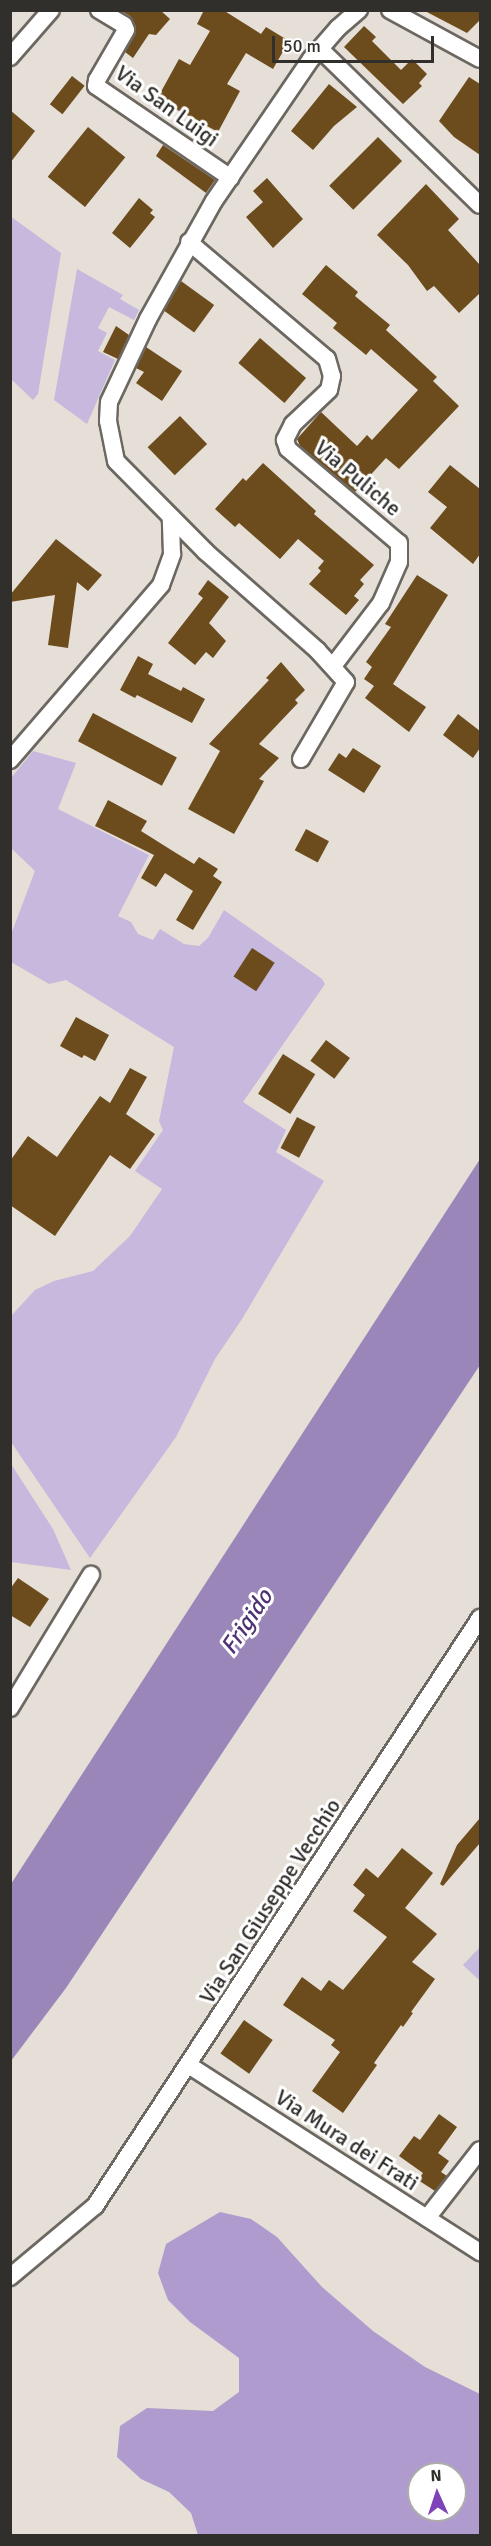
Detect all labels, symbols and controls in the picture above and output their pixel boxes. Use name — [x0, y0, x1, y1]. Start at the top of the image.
scale bar — [275, 24, 437, 62]
text: 50 m — [283, 35, 321, 57]
street label: Via San Luigi — [110, 60, 224, 152]
street label: Via Puliche — [309, 434, 407, 522]
water label: Frigido — [215, 1584, 279, 1660]
street label: Via San Giuseppe Vecchio — [194, 1793, 346, 2009]
street label: Via Mura dei Frati — [270, 2084, 424, 2196]
north arrow — [407, 2462, 467, 2522]
text: N — [430, 2466, 442, 2486]

